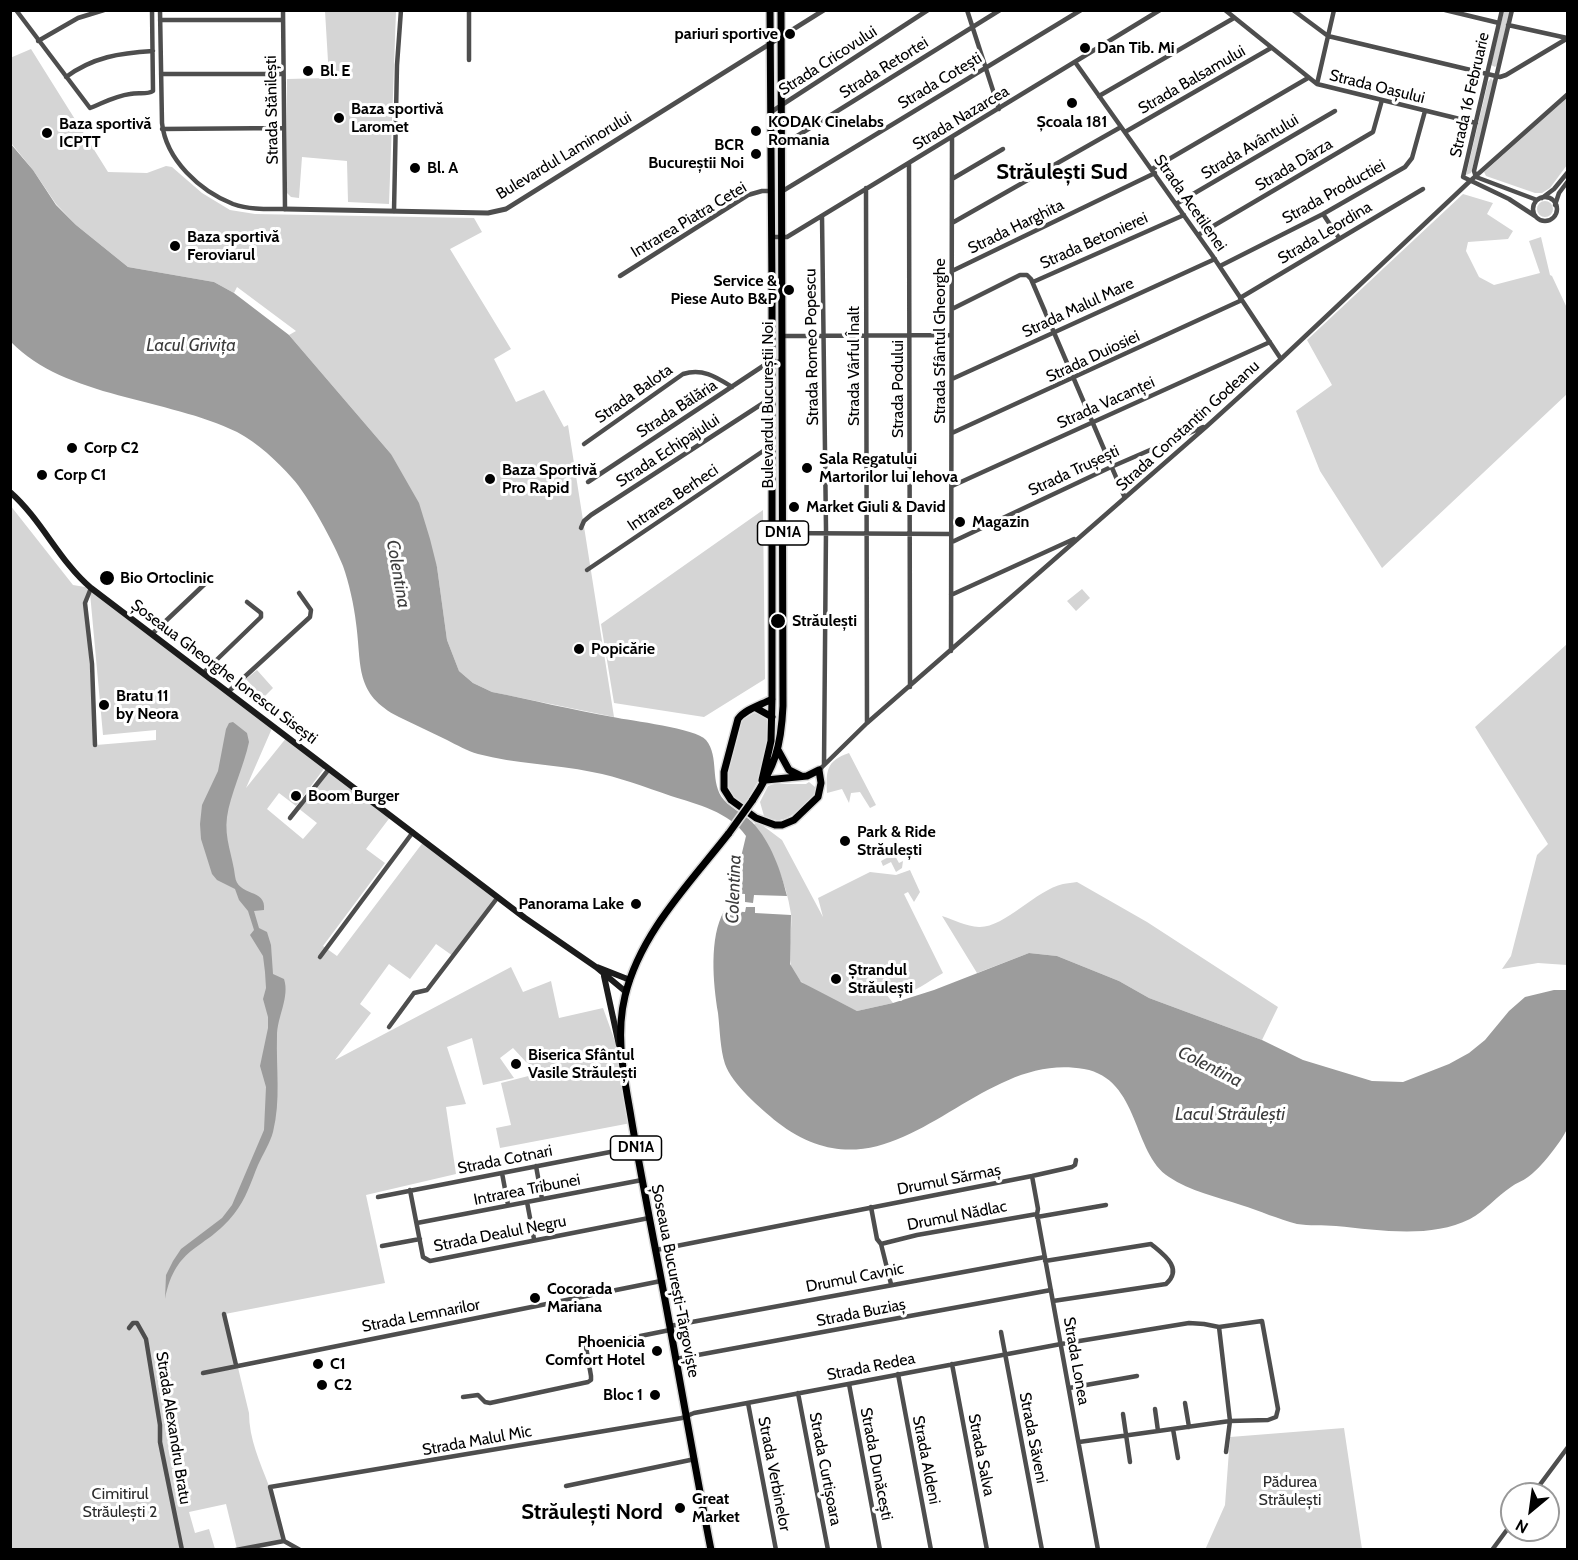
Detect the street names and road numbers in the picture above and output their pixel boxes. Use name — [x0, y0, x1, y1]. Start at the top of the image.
street label: Strada Cricovului — [775, 22, 881, 100]
street label: Strada 16 Februarie — [1446, 31, 1494, 159]
street label: Strada Retortei — [836, 33, 932, 103]
street label: Strada Balsamului — [1135, 42, 1249, 118]
street label: Strada Cotești — [895, 48, 985, 114]
street label: Strada Stănilești — [261, 55, 283, 165]
street label: Strada Oașului — [1327, 66, 1427, 108]
street label: Strada Nazarcea — [909, 82, 1013, 154]
street label: Bulevardul Laminorului — [493, 108, 635, 204]
street label: Strada Avântului — [1198, 110, 1302, 184]
street label: Strada Dârza — [1252, 134, 1336, 196]
street label: Strada Acetilenei — [1150, 151, 1230, 255]
street label: Strada Productiei — [1279, 156, 1389, 228]
street label: Intrarea Piatra Cetei — [628, 178, 750, 262]
street label: Strada Harghita — [965, 196, 1067, 258]
street label: Strada Leordina — [1275, 198, 1375, 268]
street label: Strada Betonierei — [1037, 209, 1151, 273]
street label: Strada Sfântul Gheorghe — [930, 258, 950, 424]
street label: Strada Romeo Popescu — [801, 268, 823, 426]
street label: Strada Malul Mare — [1019, 274, 1137, 342]
street label: Strada Vârful Înalt — [844, 306, 864, 426]
street label: Bulevardul Bucureștii Noi — [758, 322, 778, 488]
street label: Strada Duiosiei — [1043, 327, 1143, 387]
street label: Strada Podului — [888, 340, 908, 438]
street label: Strada Constantin Godeanu — [1112, 357, 1264, 495]
street label: Strada Balota — [592, 360, 676, 428]
street label: Strada Vacanței — [1054, 373, 1158, 433]
street label: Strada Bălăria — [633, 376, 721, 442]
street label: Strada Echipajului — [613, 411, 723, 491]
street label: Strada Trușești — [1026, 442, 1122, 500]
street label: Intrarea Berheci — [624, 461, 722, 535]
road number: DN1A — [758, 521, 808, 545]
street label: Șoseaua Gheorghe Ionescu Sisești — [127, 596, 321, 748]
road number: DN1A — [610, 1136, 662, 1160]
street label: Strada Cotnari — [456, 1141, 554, 1179]
street label: Drumul Sărmaș — [896, 1161, 1002, 1199]
street label: Intrarea Tribunei — [472, 1170, 582, 1210]
street label: Șoseaua București-Târgoviște — [647, 1183, 703, 1379]
street label: Drumul Nădlac — [906, 1197, 1008, 1235]
street label: Strada Dealul Negru — [432, 1212, 568, 1256]
street label: Drumul Cavnic — [804, 1259, 906, 1297]
street label: Strada Lemnarilor — [360, 1295, 482, 1337]
street label: Strada Buziaș — [815, 1295, 907, 1331]
street label: Strada Lonea — [1059, 1316, 1093, 1406]
street label: Strada Redea — [825, 1349, 917, 1385]
street label: Strada Alexandru Bratu — [151, 1350, 195, 1506]
street label: Strada Săveni — [1015, 1391, 1051, 1485]
street label: Strada Dunăcești — [856, 1406, 896, 1522]
street label: Strada Curtișoara — [805, 1411, 845, 1527]
street label: Strada Salva — [964, 1412, 998, 1498]
street label: Strada Aldeni — [908, 1414, 944, 1506]
street label: Strada Verbinelor — [753, 1415, 795, 1533]
street label: Strada Malul Mic — [421, 1422, 533, 1460]

